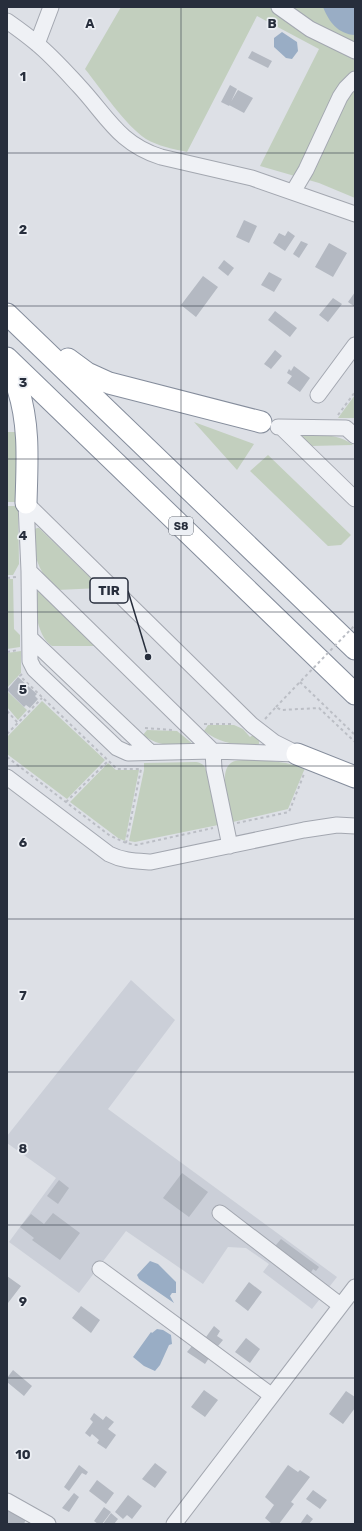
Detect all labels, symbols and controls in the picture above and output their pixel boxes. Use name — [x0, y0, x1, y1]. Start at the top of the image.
text: A — [85, 16, 95, 31]
text: B — [267, 16, 277, 31]
text: 1 — [20, 69, 26, 84]
text: 2 — [19, 222, 27, 237]
text: 3 — [19, 375, 28, 390]
road number: S8 — [169, 517, 193, 535]
text: 4 — [19, 528, 28, 543]
callout: TIR — [90, 578, 128, 603]
text: TIR — [98, 583, 120, 598]
text: 5 — [19, 682, 27, 697]
text: 6 — [19, 835, 28, 850]
text: 7 — [19, 988, 27, 1003]
text: 8 — [19, 1141, 28, 1156]
text: 9 — [19, 1294, 27, 1309]
text: 10 — [15, 1447, 31, 1462]

